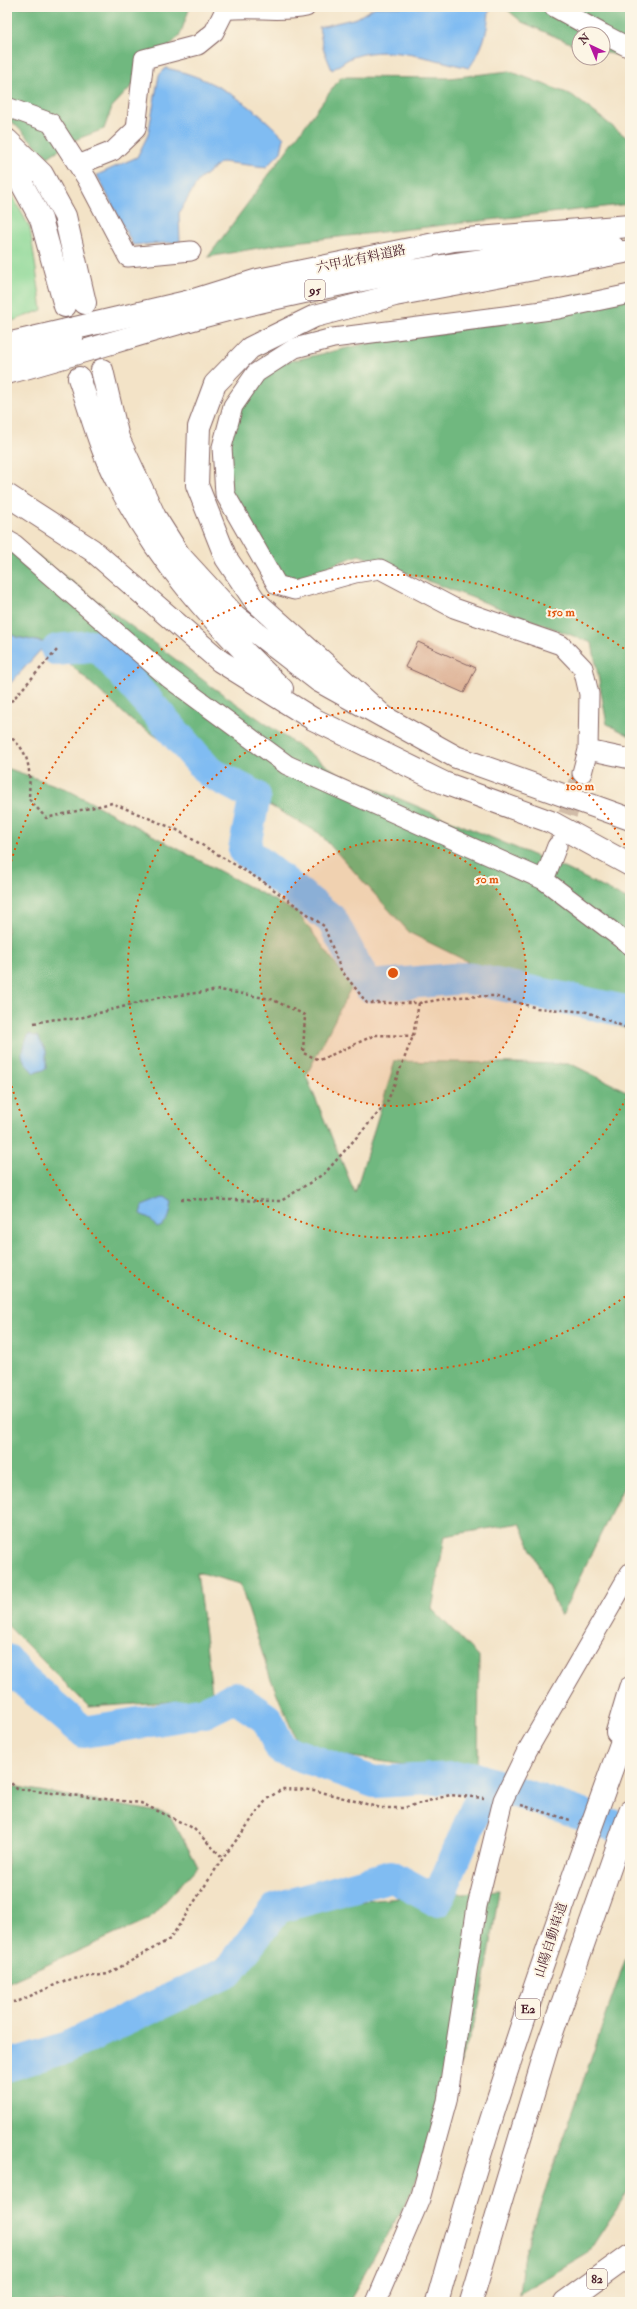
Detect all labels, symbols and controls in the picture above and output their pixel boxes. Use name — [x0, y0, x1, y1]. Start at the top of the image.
north arrow — [571, 26, 611, 66]
text: N — [576, 30, 593, 48]
street label: 六甲北有料道路 — [315, 242, 407, 276]
road number: 95 — [305, 280, 325, 300]
text: 150 m — [547, 605, 575, 620]
text: 100 m — [566, 779, 595, 794]
text: 50 m — [475, 872, 499, 887]
centre of rings — [386, 966, 400, 980]
street label: 山陽自動車道 — [531, 1900, 571, 1980]
road number: E2 — [516, 1999, 540, 2019]
road number: 82 — [587, 2269, 607, 2289]

